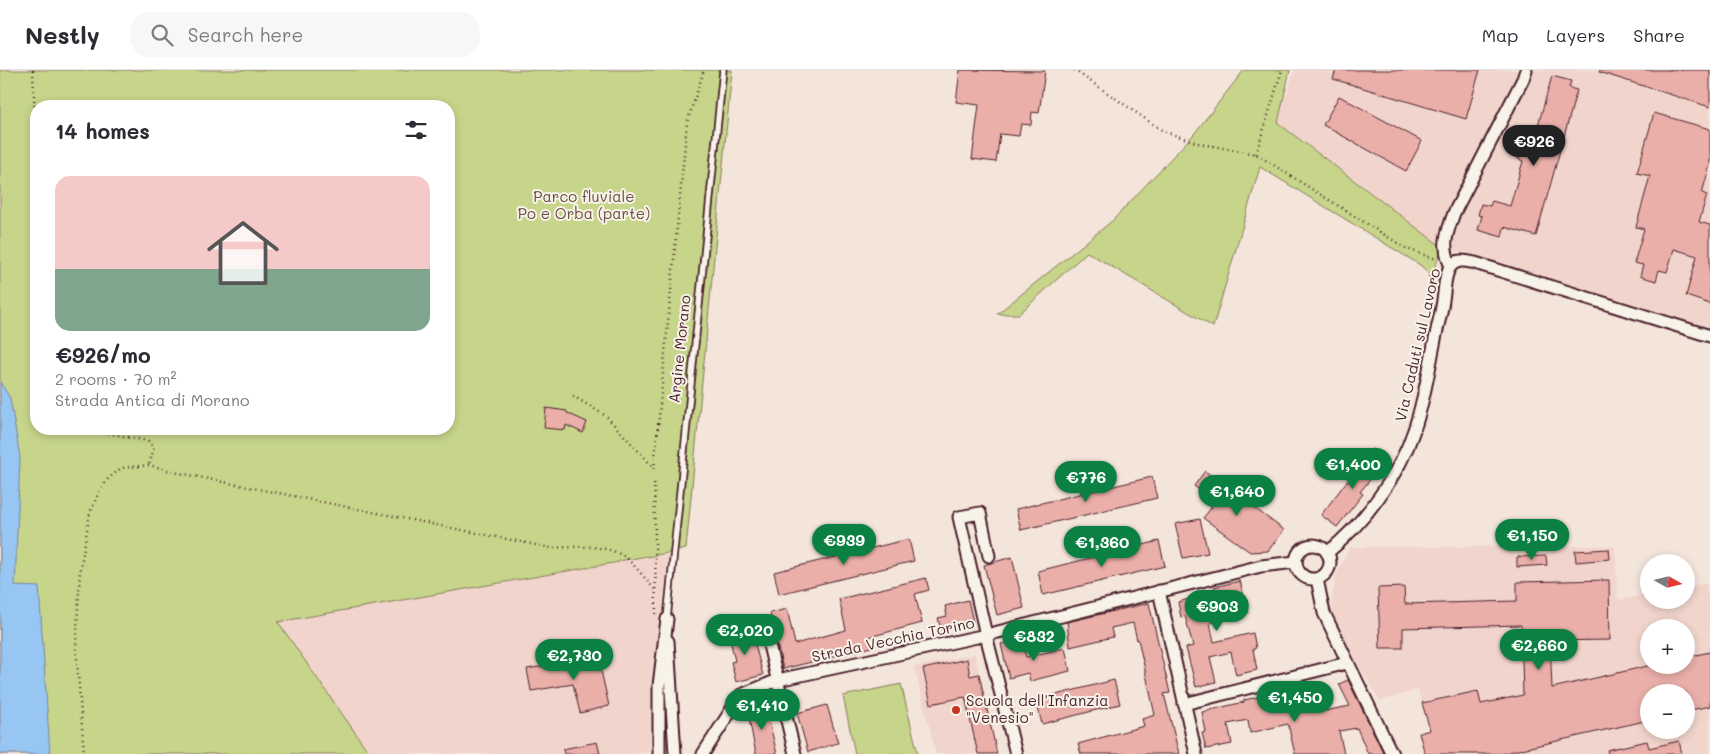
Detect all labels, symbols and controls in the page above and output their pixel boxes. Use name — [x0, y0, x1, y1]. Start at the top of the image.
search box — [130, 12, 480, 57]
text: Nestly — [25, 19, 100, 50]
icon: search — [148, 21, 176, 49]
text: Search here — [188, 22, 303, 47]
text: Map — [1482, 23, 1518, 47]
text: Layers — [1546, 23, 1605, 47]
text: Share — [1633, 23, 1685, 47]
icon: filters — [402, 116, 430, 144]
text: 14 homes — [55, 117, 150, 144]
pin: €926 — [1504, 124, 1564, 167]
text: €926 — [1513, 130, 1555, 151]
park label: Parco fluviale Po e Orba (parte) — [518, 186, 650, 223]
icon: home — [198, 208, 288, 298]
street label: Via Caduti sul Lavoro — [1390, 266, 1444, 423]
street label: Argine Morano — [663, 294, 695, 404]
text: €926/mo — [55, 341, 151, 368]
text: 2 rooms · 70 m² — [55, 368, 176, 389]
text: Strada Antica di Morano — [55, 389, 249, 410]
pin: €1,400 — [1312, 448, 1394, 490]
text: €1,400 — [1325, 453, 1381, 474]
pin: €776 — [1056, 460, 1116, 503]
text: €776 — [1066, 466, 1106, 487]
pin: €1,640 — [1196, 474, 1278, 517]
text: €1,640 — [1209, 480, 1265, 501]
pin: €1,150 — [1491, 518, 1573, 561]
pin: €939 — [814, 524, 874, 566]
text: €1,150 — [1506, 524, 1558, 545]
pin: €1,360 — [1061, 526, 1143, 568]
text: €939 — [823, 529, 865, 550]
text: €1,360 — [1075, 531, 1129, 552]
north arrow — [1640, 554, 1695, 609]
map controls — [1640, 554, 1695, 739]
pin: €903 — [1187, 590, 1247, 632]
text: €903 — [1196, 595, 1238, 616]
street label: Strada Vecchia Torino — [810, 612, 976, 666]
pin: €2,020 — [704, 614, 786, 656]
text: €2,020 — [717, 619, 773, 640]
button: + — [1640, 619, 1695, 674]
pin: €832 — [1004, 620, 1064, 662]
text: €832 — [1013, 625, 1055, 646]
pin: €2,660 — [1498, 628, 1580, 671]
text: €2,660 — [1511, 634, 1567, 655]
pin: €2,730 — [533, 638, 615, 681]
text: €2,730 — [546, 644, 602, 665]
pin: €1,450 — [1254, 680, 1336, 723]
button: − — [1640, 684, 1695, 739]
text: €1,450 — [1268, 686, 1322, 707]
pin: €1,410 — [721, 688, 803, 731]
place label: Scuola dell'Infanzia "Venesio" — [966, 690, 1109, 727]
text: €1,410 — [736, 694, 788, 715]
marker: Scuola dell'Infanzia "Venesio" — [950, 704, 962, 716]

